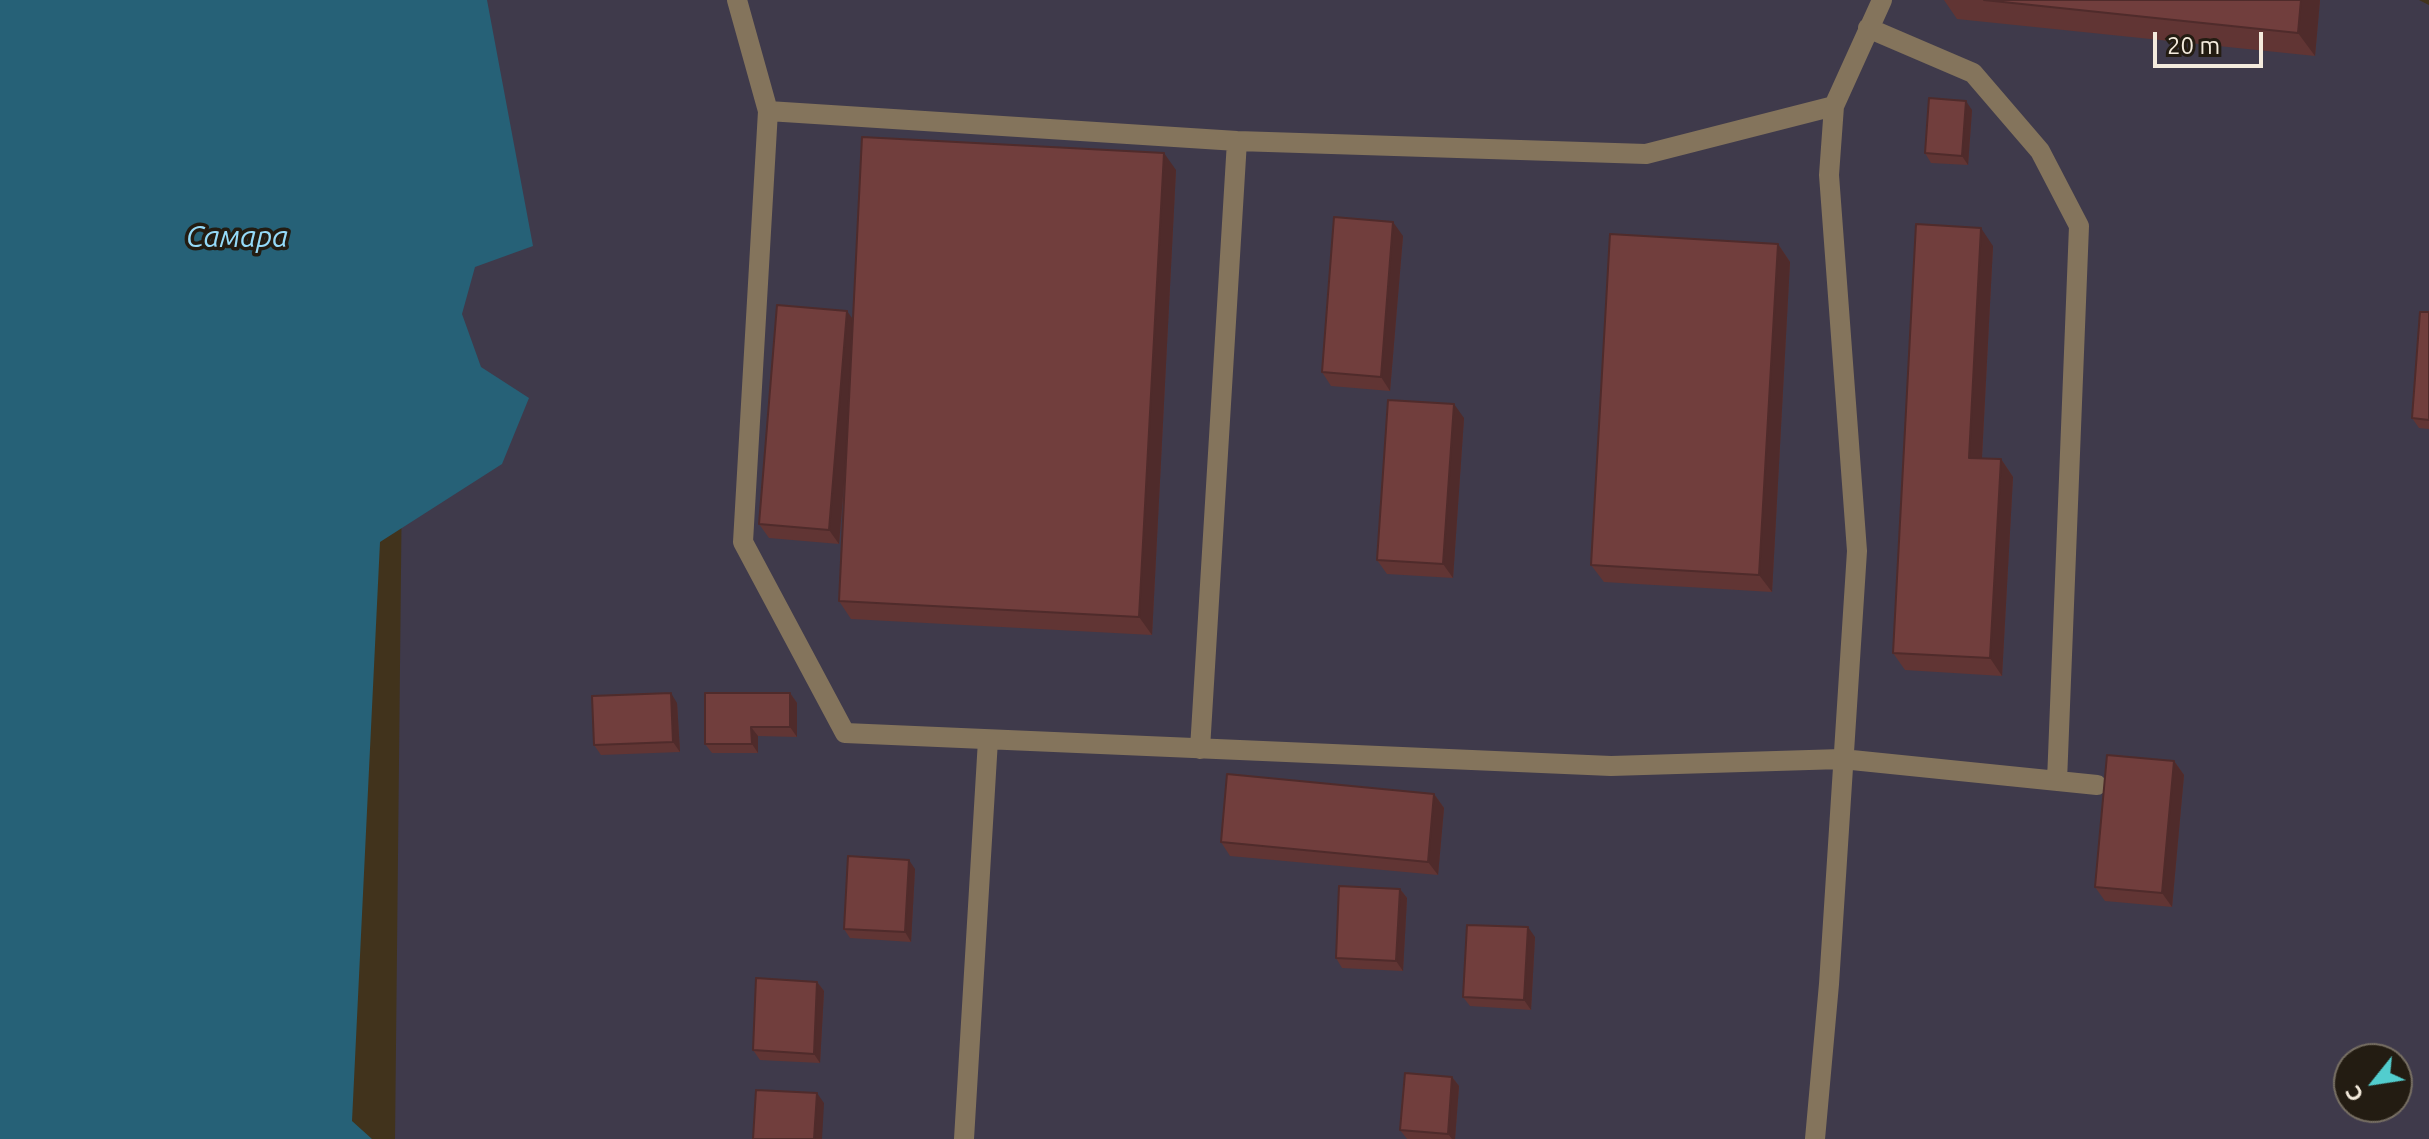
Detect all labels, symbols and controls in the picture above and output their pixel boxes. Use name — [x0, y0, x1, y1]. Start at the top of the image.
scale bar — [2157, 16, 2267, 66]
text: 20 m — [2167, 32, 2220, 59]
water label: Самара — [186, 219, 288, 255]
north arrow — [2333, 1043, 2413, 1123]
text: С — [2339, 1082, 2368, 1107]

